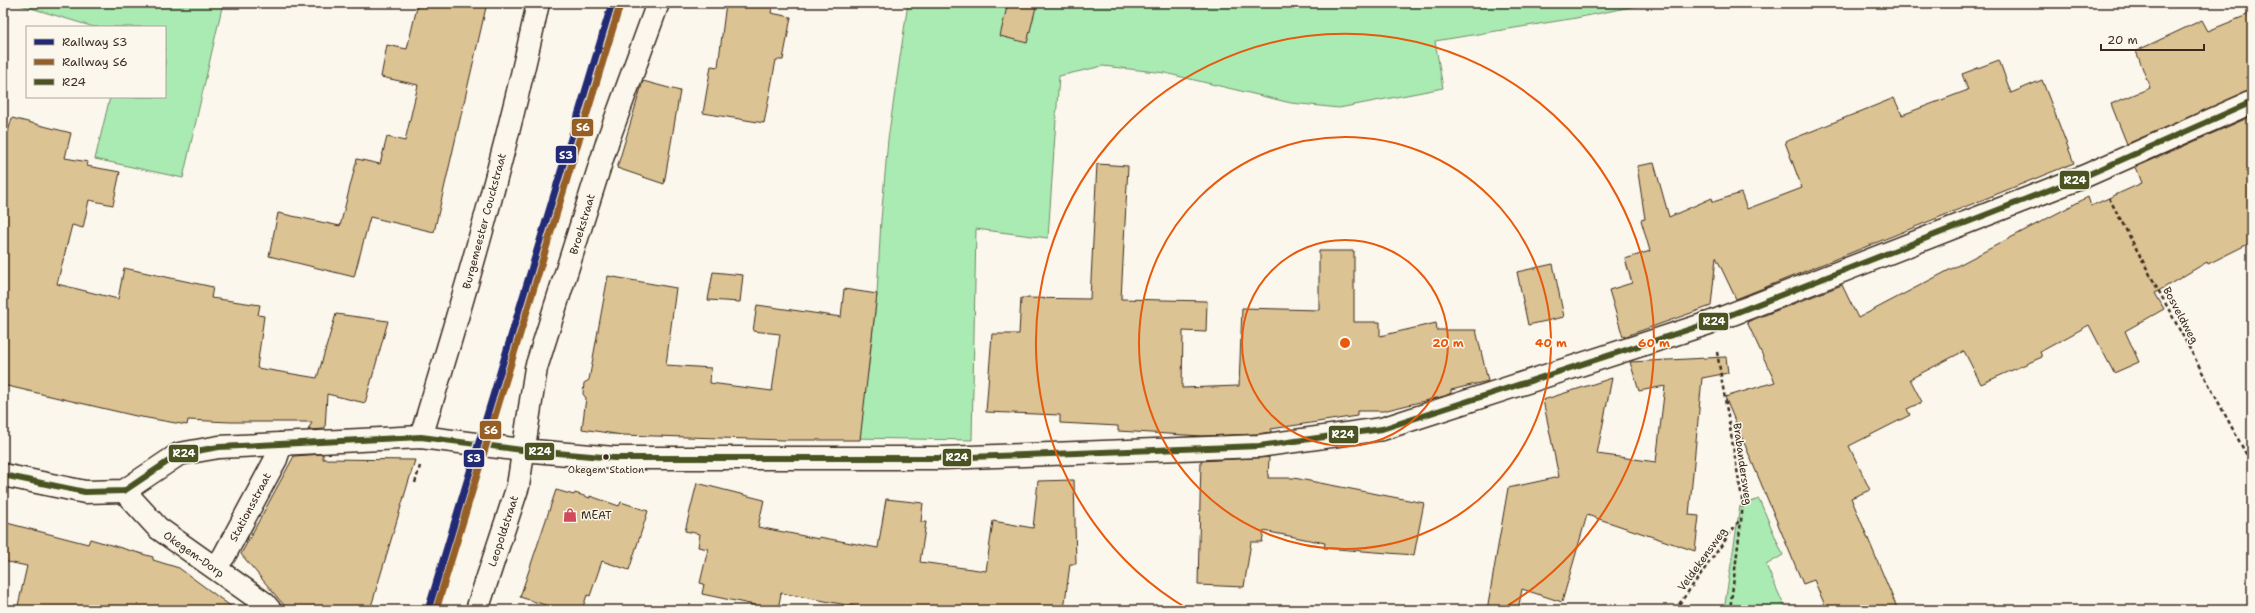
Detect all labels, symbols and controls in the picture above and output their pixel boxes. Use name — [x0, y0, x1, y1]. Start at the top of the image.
legend — [26, 26, 166, 98]
scale bar — [2101, 26, 2204, 52]
text: 20 m — [2107, 32, 2138, 48]
text: Railway S3 — [62, 34, 127, 50]
text: Railway S6 — [62, 54, 128, 70]
text: R24 — [62, 74, 86, 90]
line badge: S6 — [571, 118, 594, 137]
text: S6 — [576, 120, 590, 135]
line badge: S3 — [555, 145, 577, 164]
text: S3 — [559, 148, 573, 163]
street label: Burgemeester Couckstraat — [459, 151, 510, 291]
line badge: R24 — [2059, 170, 2090, 190]
text: R24 — [2063, 173, 2087, 188]
street label: Broekstraat — [566, 192, 599, 256]
street label: Bosveldweg — [2159, 284, 2202, 346]
line badge: R24 — [1698, 312, 1729, 331]
text: R24 — [1702, 314, 1726, 329]
text: 20 m — [1432, 335, 1464, 351]
text: 40 m — [1535, 335, 1567, 351]
text: 60 m — [1638, 335, 1670, 351]
centre of rings — [1338, 336, 1352, 350]
line badge: S6 — [479, 420, 502, 440]
street label: Brabandersweg — [1729, 422, 1756, 506]
text: S6 — [484, 423, 498, 438]
line badge: R24 — [1328, 425, 1359, 444]
text: R24 — [1331, 427, 1355, 442]
line badge: R24 — [524, 442, 555, 461]
line badge: R24 — [168, 444, 199, 463]
text: R24 — [528, 444, 552, 459]
text: R24 — [172, 446, 196, 461]
line badge: R24 — [942, 448, 972, 467]
line badge: S3 — [463, 449, 485, 468]
text: R24 — [945, 450, 969, 465]
text: S3 — [467, 451, 481, 466]
marker: Okegem Station — [601, 452, 611, 462]
place label: Okegem Station — [568, 463, 644, 476]
street label: Stationsstraat — [226, 470, 275, 544]
street label: Leopoldstraat — [485, 493, 522, 569]
shop icon: MEAT — [562, 507, 578, 523]
place label: MEAT — [581, 508, 612, 523]
street label: Veldekensweg — [1674, 524, 1731, 594]
street label: Okegem-Dorp — [160, 528, 227, 581]

